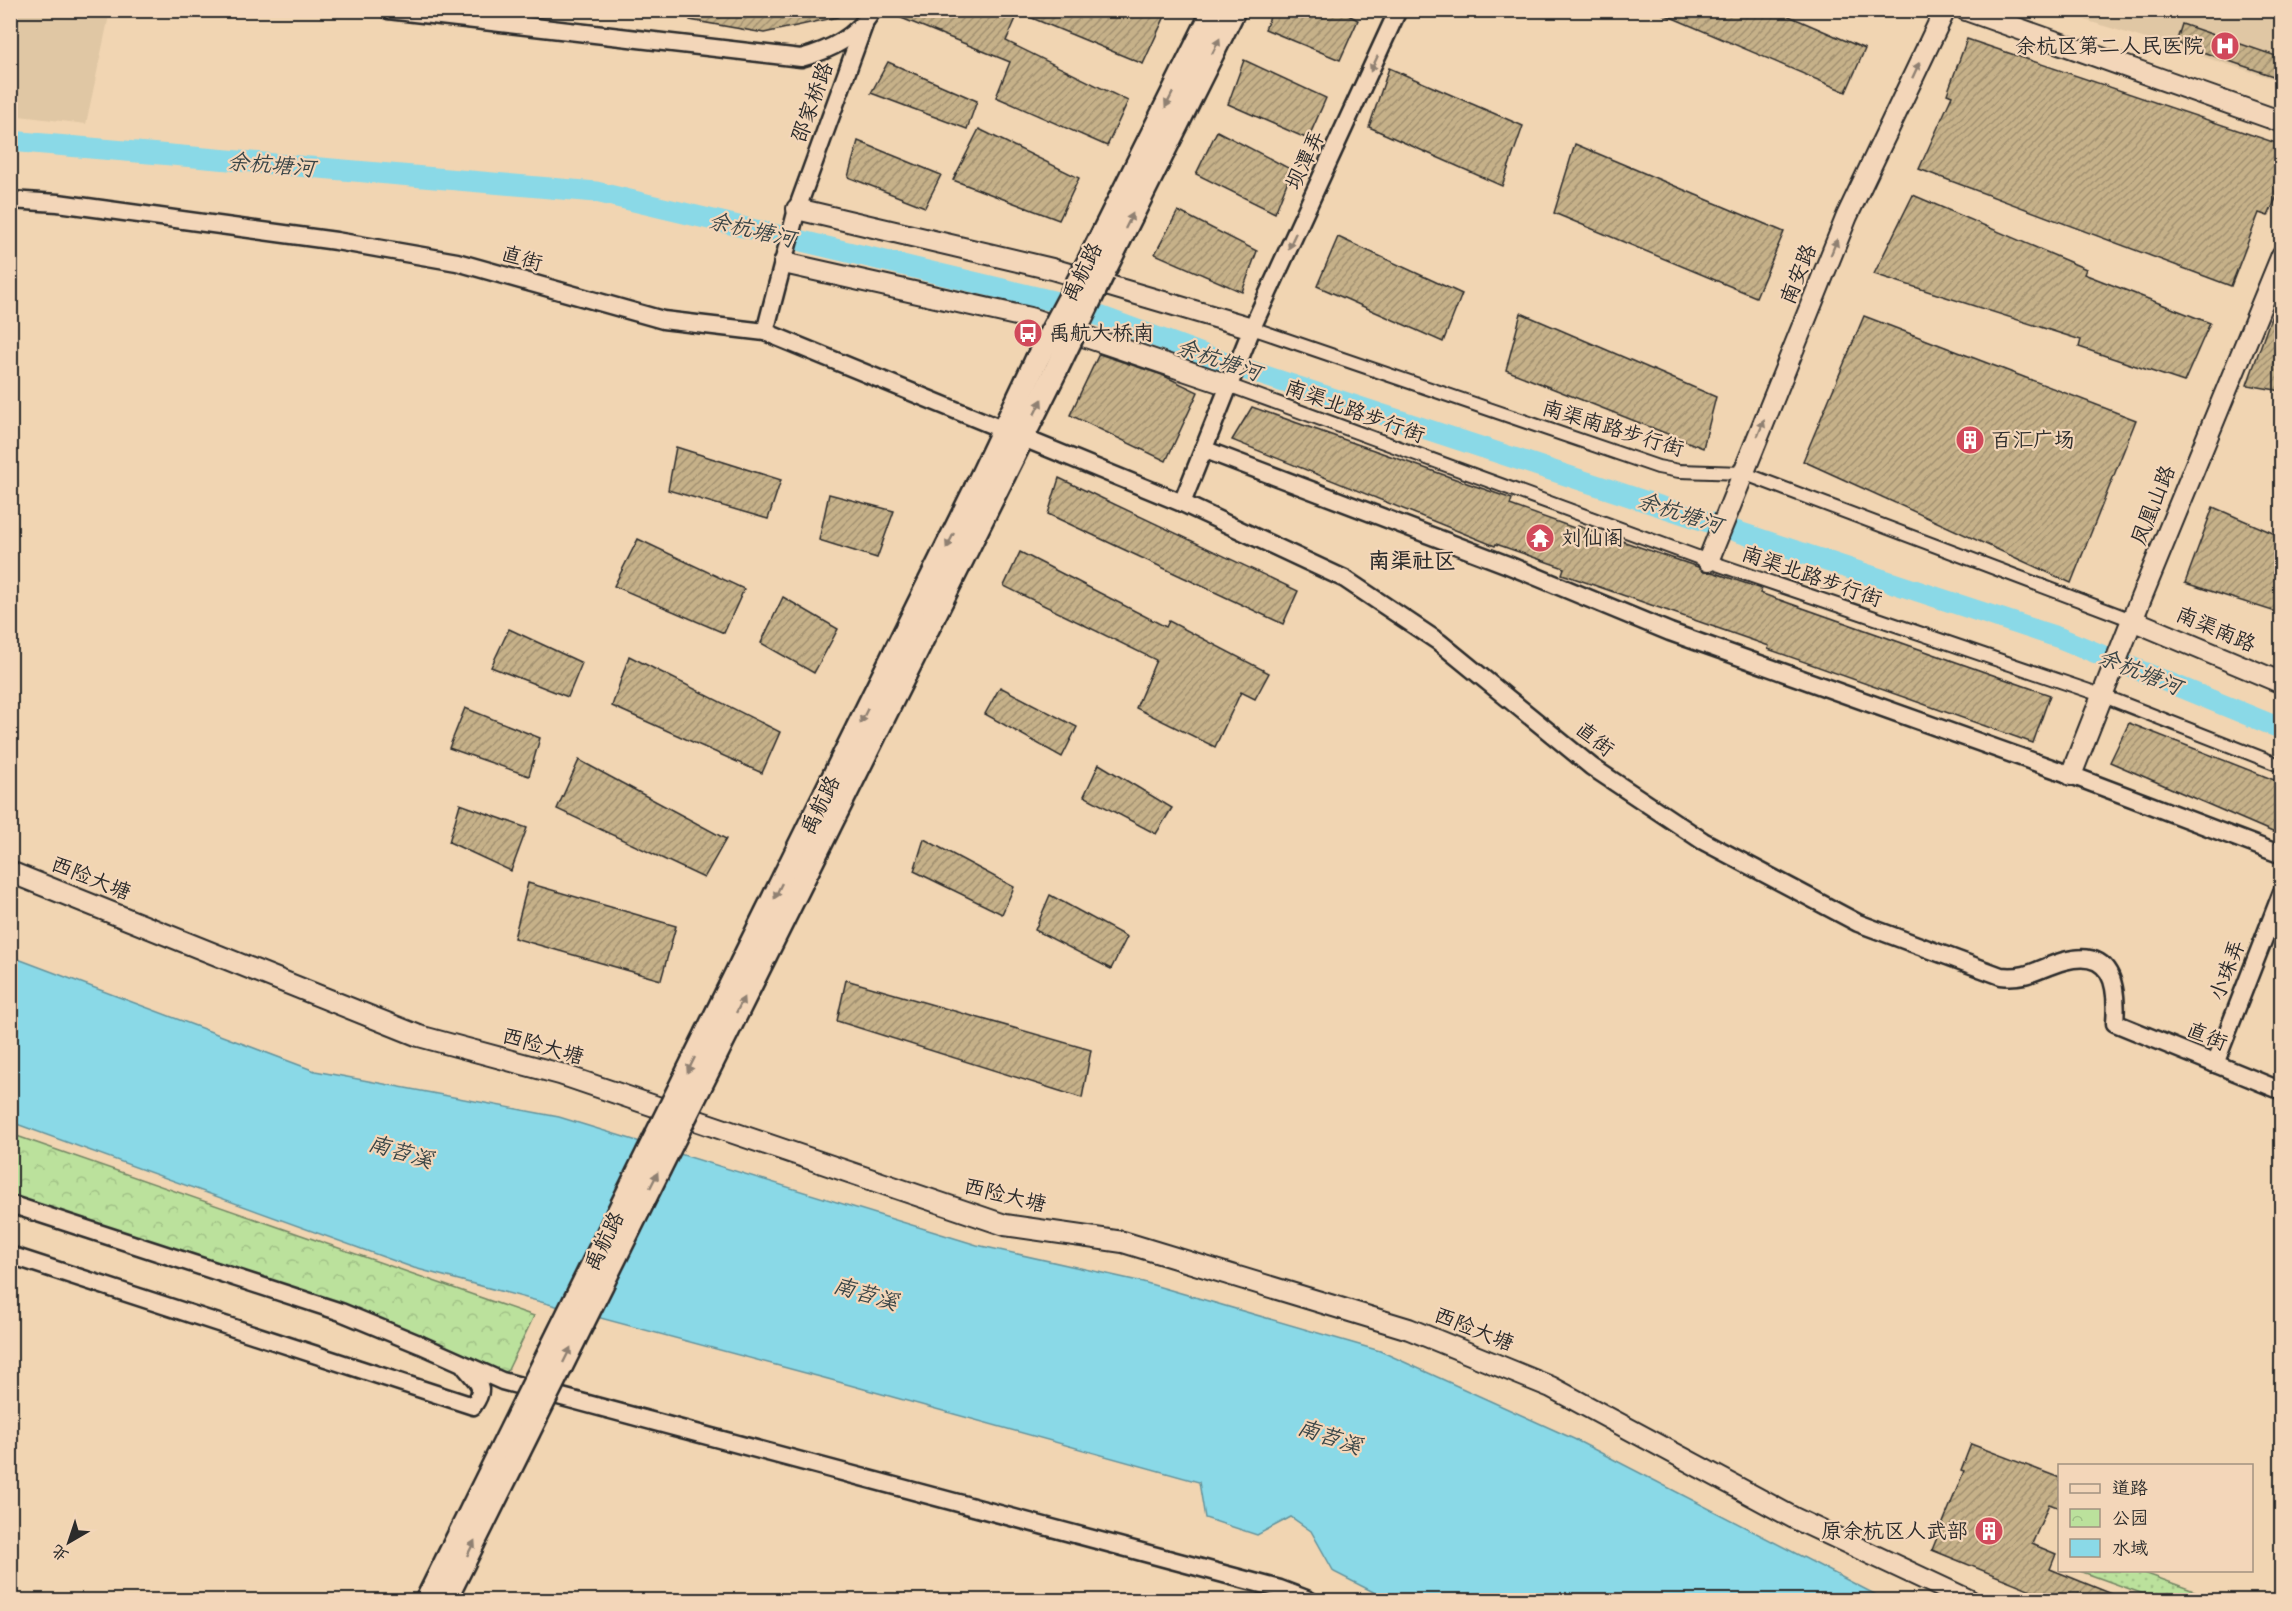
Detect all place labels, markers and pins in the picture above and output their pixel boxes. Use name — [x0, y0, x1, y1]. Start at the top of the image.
hospital icon: 余杭区第二人民医院 — [2209, 30, 2241, 62]
place label: 余杭区第二人民医院 — [2015, 33, 2204, 58]
bus stop icon: 禹航大桥南 — [1012, 317, 1044, 349]
place label: 禹航大桥南 — [1049, 320, 1154, 345]
building icon: 百汇广场 — [1954, 424, 1986, 456]
place label: 百汇广场 — [1991, 427, 2075, 452]
temple icon: 刘仙阁 — [1524, 522, 1556, 554]
place label: 刘仙阁 — [1561, 525, 1624, 550]
building icon: 原余杭区人武部 — [1973, 1515, 2005, 1547]
place label: 原余杭区人武部 — [1821, 1518, 1968, 1543]

